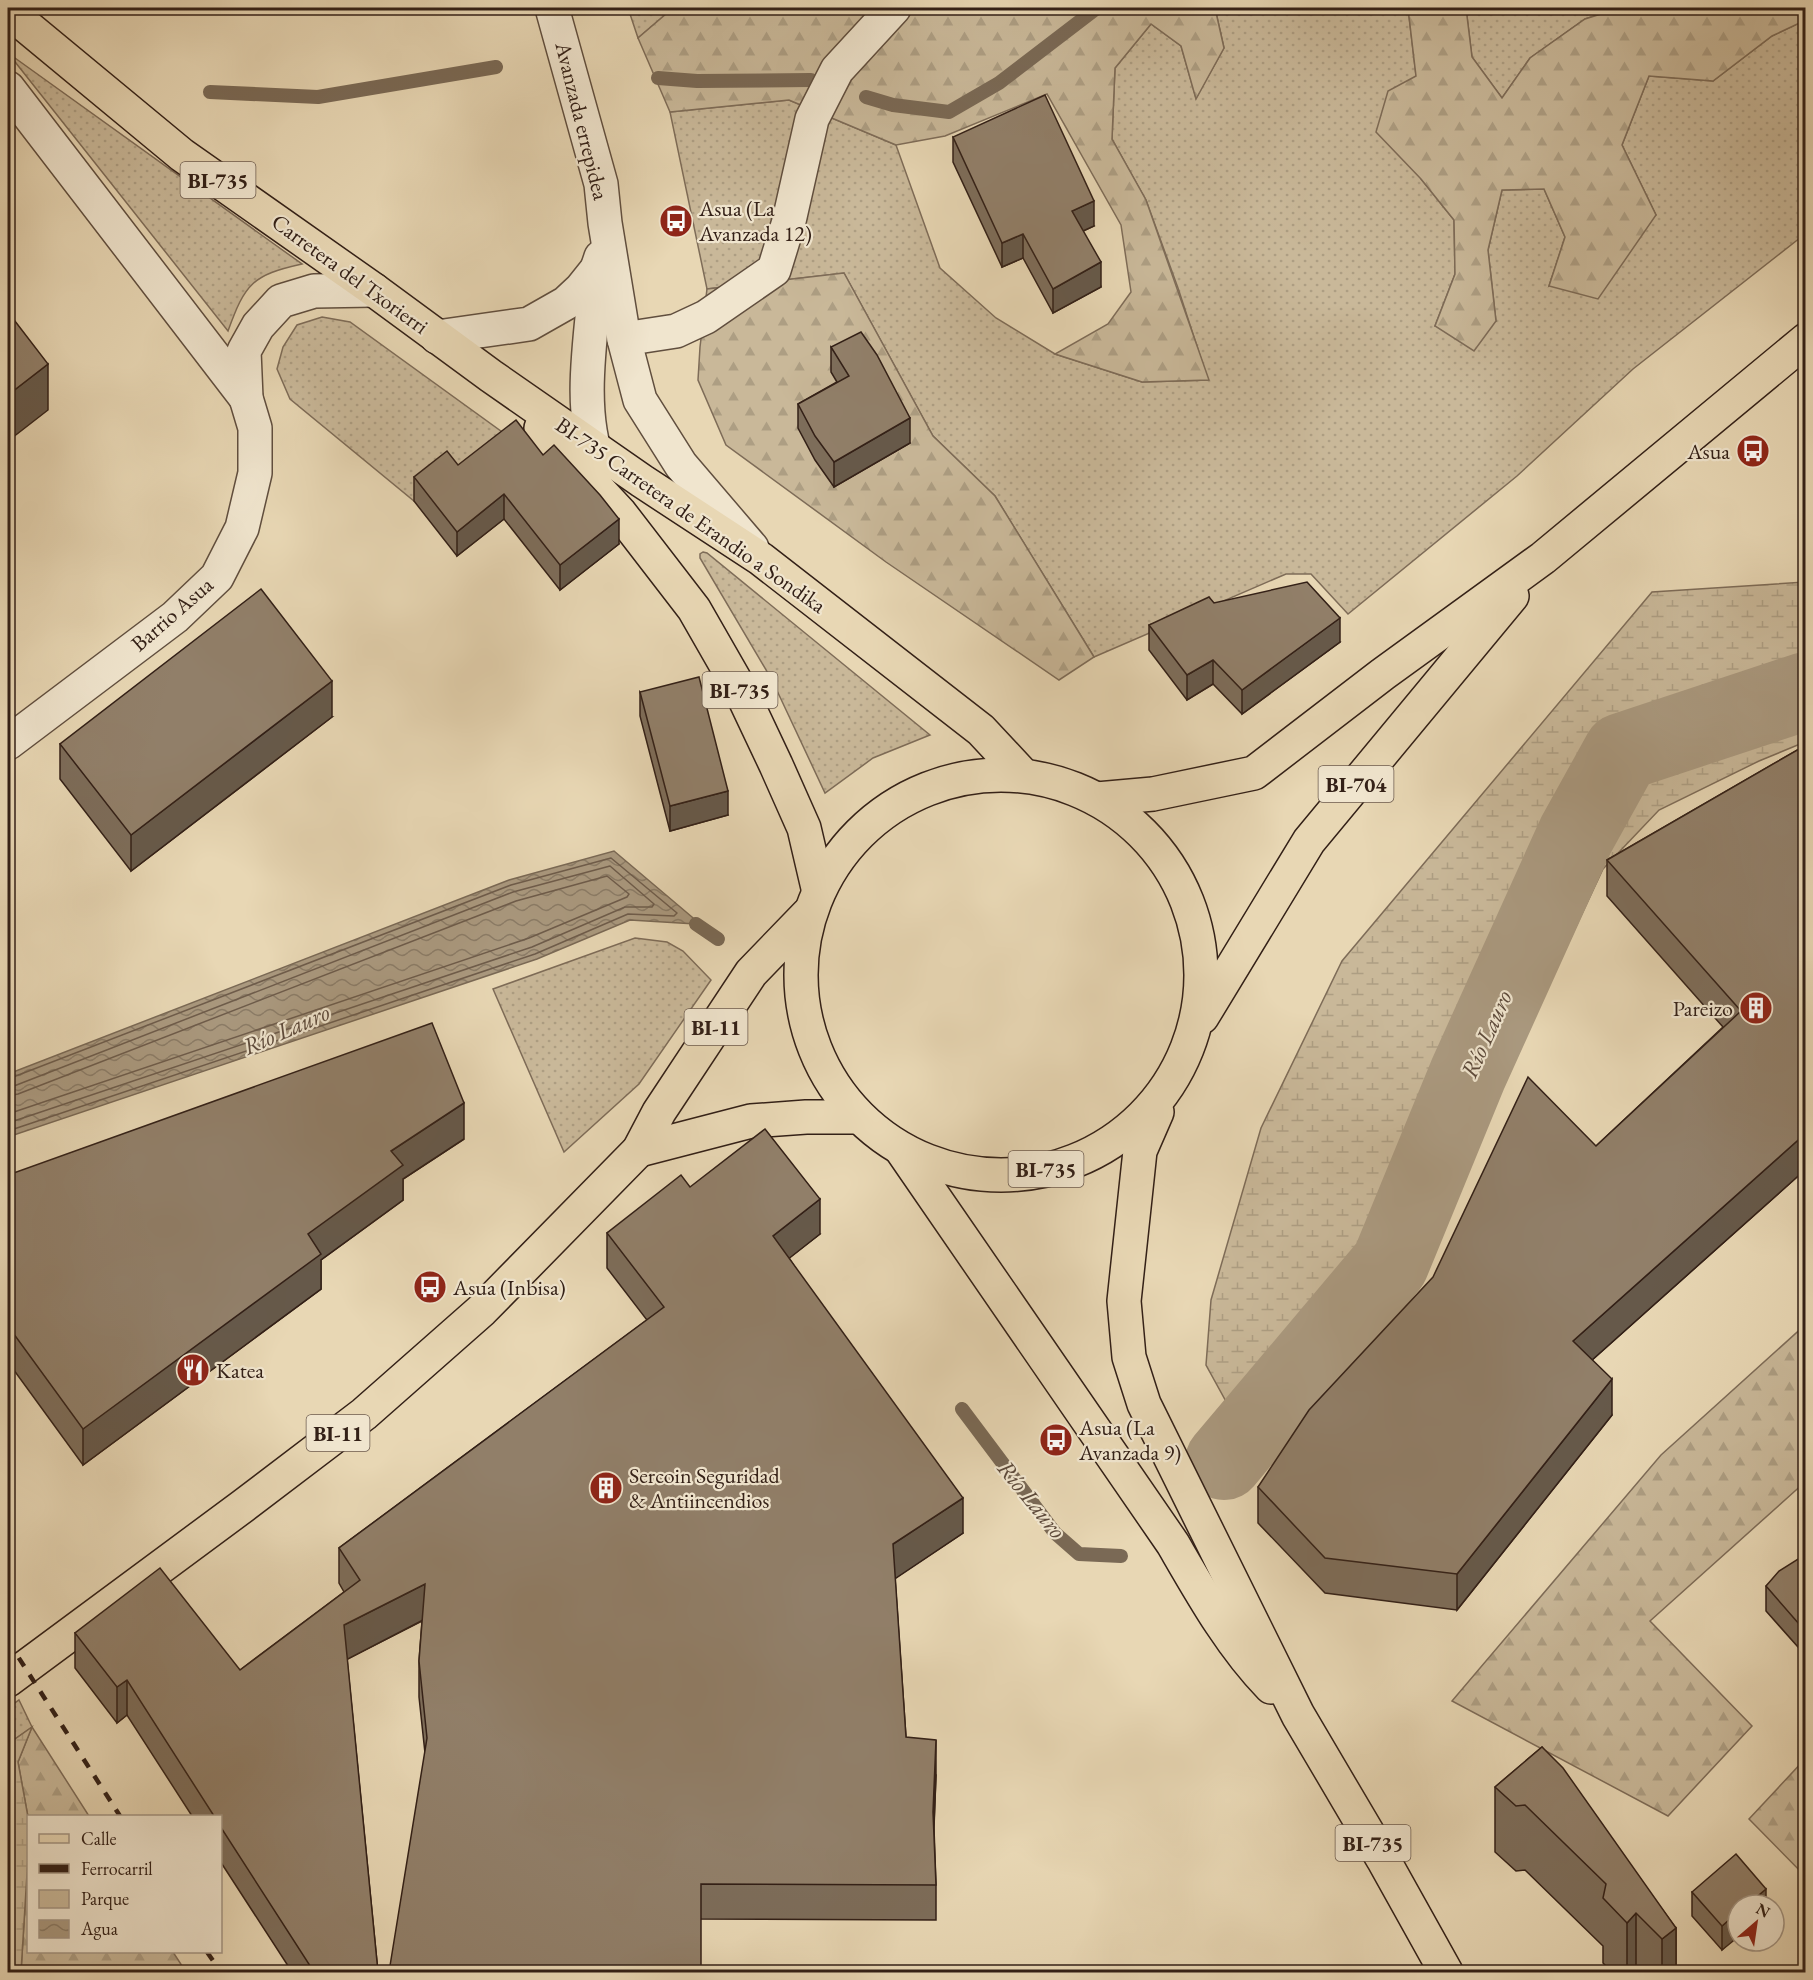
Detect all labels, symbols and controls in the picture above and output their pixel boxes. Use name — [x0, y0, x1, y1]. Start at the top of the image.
street label: Avanzada errepidea — [548, 38, 616, 203]
road number: BI-735 — [180, 162, 256, 198]
place label: Asua (La Avanzada 12) — [698, 194, 812, 248]
bus stop icon: Asua (La Avanzada 12) — [658, 203, 694, 239]
street label: Carretera del Txorierri — [266, 207, 434, 341]
street label: BI-735 Carretera de Erandio a Sondika — [550, 410, 832, 620]
bus stop icon: Asua — [1735, 433, 1771, 469]
place label: Asua — [1686, 437, 1730, 466]
street label: Barrio Asua — [125, 570, 219, 658]
road number: BI-735 — [702, 672, 777, 708]
road number: BI-704 — [1318, 766, 1394, 802]
water label: Río Lauro — [1453, 985, 1519, 1083]
building icon: Pareizo — [1738, 990, 1774, 1026]
place label: Pareizo — [1673, 994, 1733, 1023]
water label: Río Lauro — [237, 996, 335, 1062]
road number: BI-11 — [684, 1009, 748, 1045]
road number: BI-735 — [1008, 1151, 1084, 1187]
bus stop icon: Asua (Inbisa) — [412, 1269, 448, 1305]
place label: Asua (Inbisa) — [452, 1273, 566, 1302]
restaurant icon: Katea — [175, 1352, 211, 1388]
place label: Katea — [216, 1356, 264, 1385]
place label: Asua (La Avanzada 9) — [1078, 1413, 1181, 1467]
road number: BI-11 — [306, 1415, 370, 1451]
bus stop icon: Asua (La Avanzada 9) — [1038, 1422, 1074, 1458]
water label: Río Lauro — [991, 1453, 1073, 1545]
place label: Sercoin Seguridad & Antiincendios — [629, 1461, 781, 1515]
building icon: Sercoin Seguridad & Antiincendios — [588, 1470, 624, 1506]
legend — [27, 1815, 222, 1953]
road number: BI-735 — [1336, 1825, 1410, 1861]
text: Calle — [81, 1827, 117, 1850]
text: Ferrocarril — [81, 1857, 153, 1880]
text: Parque — [81, 1887, 129, 1910]
north arrow — [1726, 1893, 1786, 1953]
text: N — [1752, 1898, 1774, 1923]
text: Agua — [80, 1917, 119, 1940]

